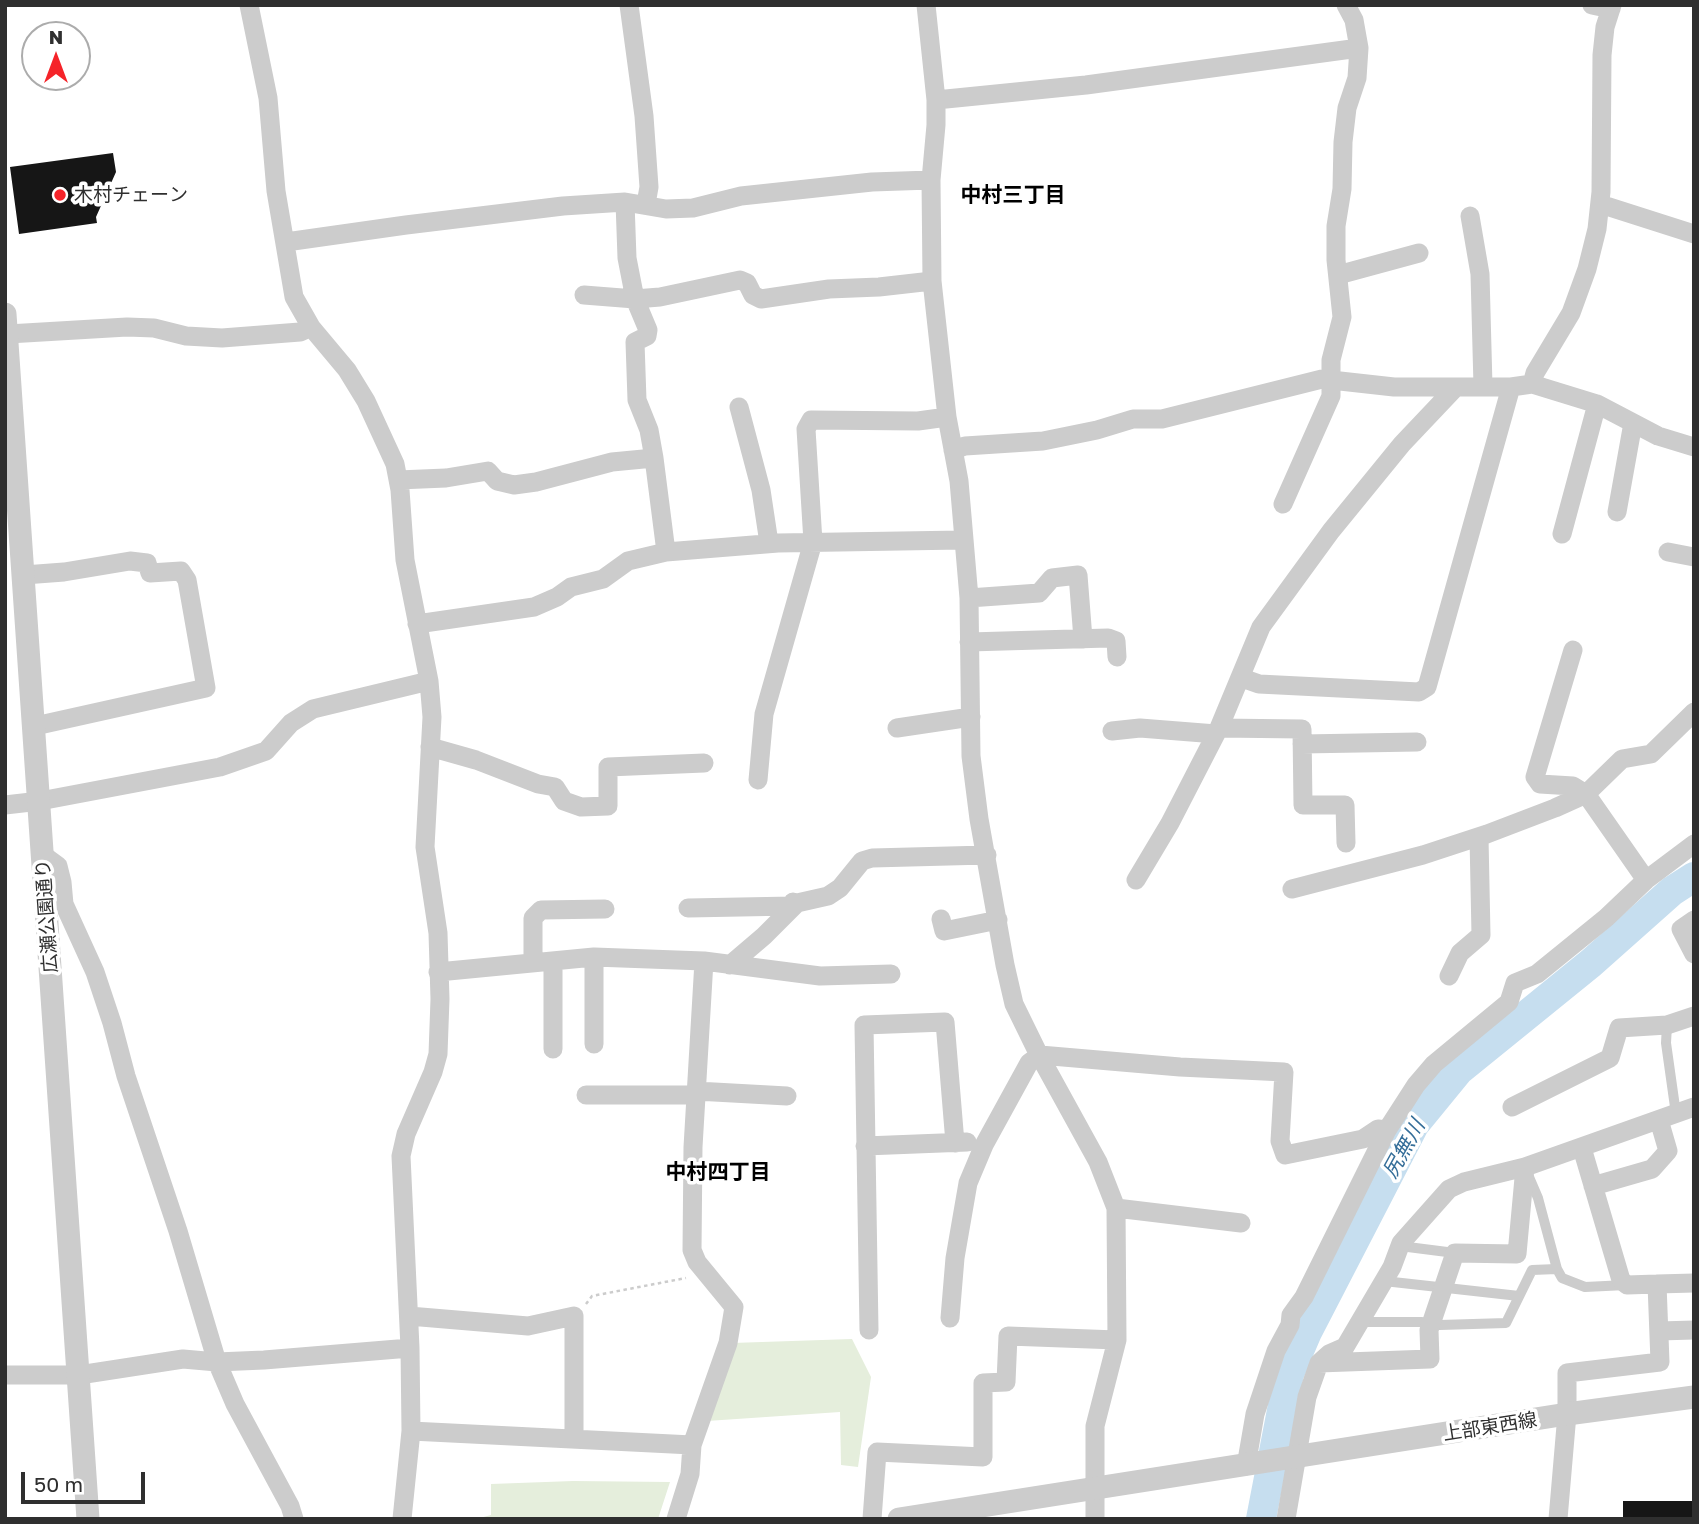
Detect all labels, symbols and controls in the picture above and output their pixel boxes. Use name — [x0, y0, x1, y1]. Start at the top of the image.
north arrow — [21, 21, 91, 91]
text: N — [49, 25, 63, 48]
district label: 中村三丁目 — [961, 182, 1065, 208]
place label: 木村チェーン — [74, 184, 188, 206]
marker: 木村チェーン — [52, 187, 68, 203]
street label: 広瀬公園通り — [32, 858, 62, 974]
water label: 尻無川 — [1378, 1115, 1430, 1183]
district label: 中村四丁目 — [666, 1159, 770, 1185]
street label: 上部東西線 — [1441, 1408, 1539, 1446]
scale bar — [24, 1458, 149, 1502]
text: 50 m — [34, 1471, 83, 1497]

